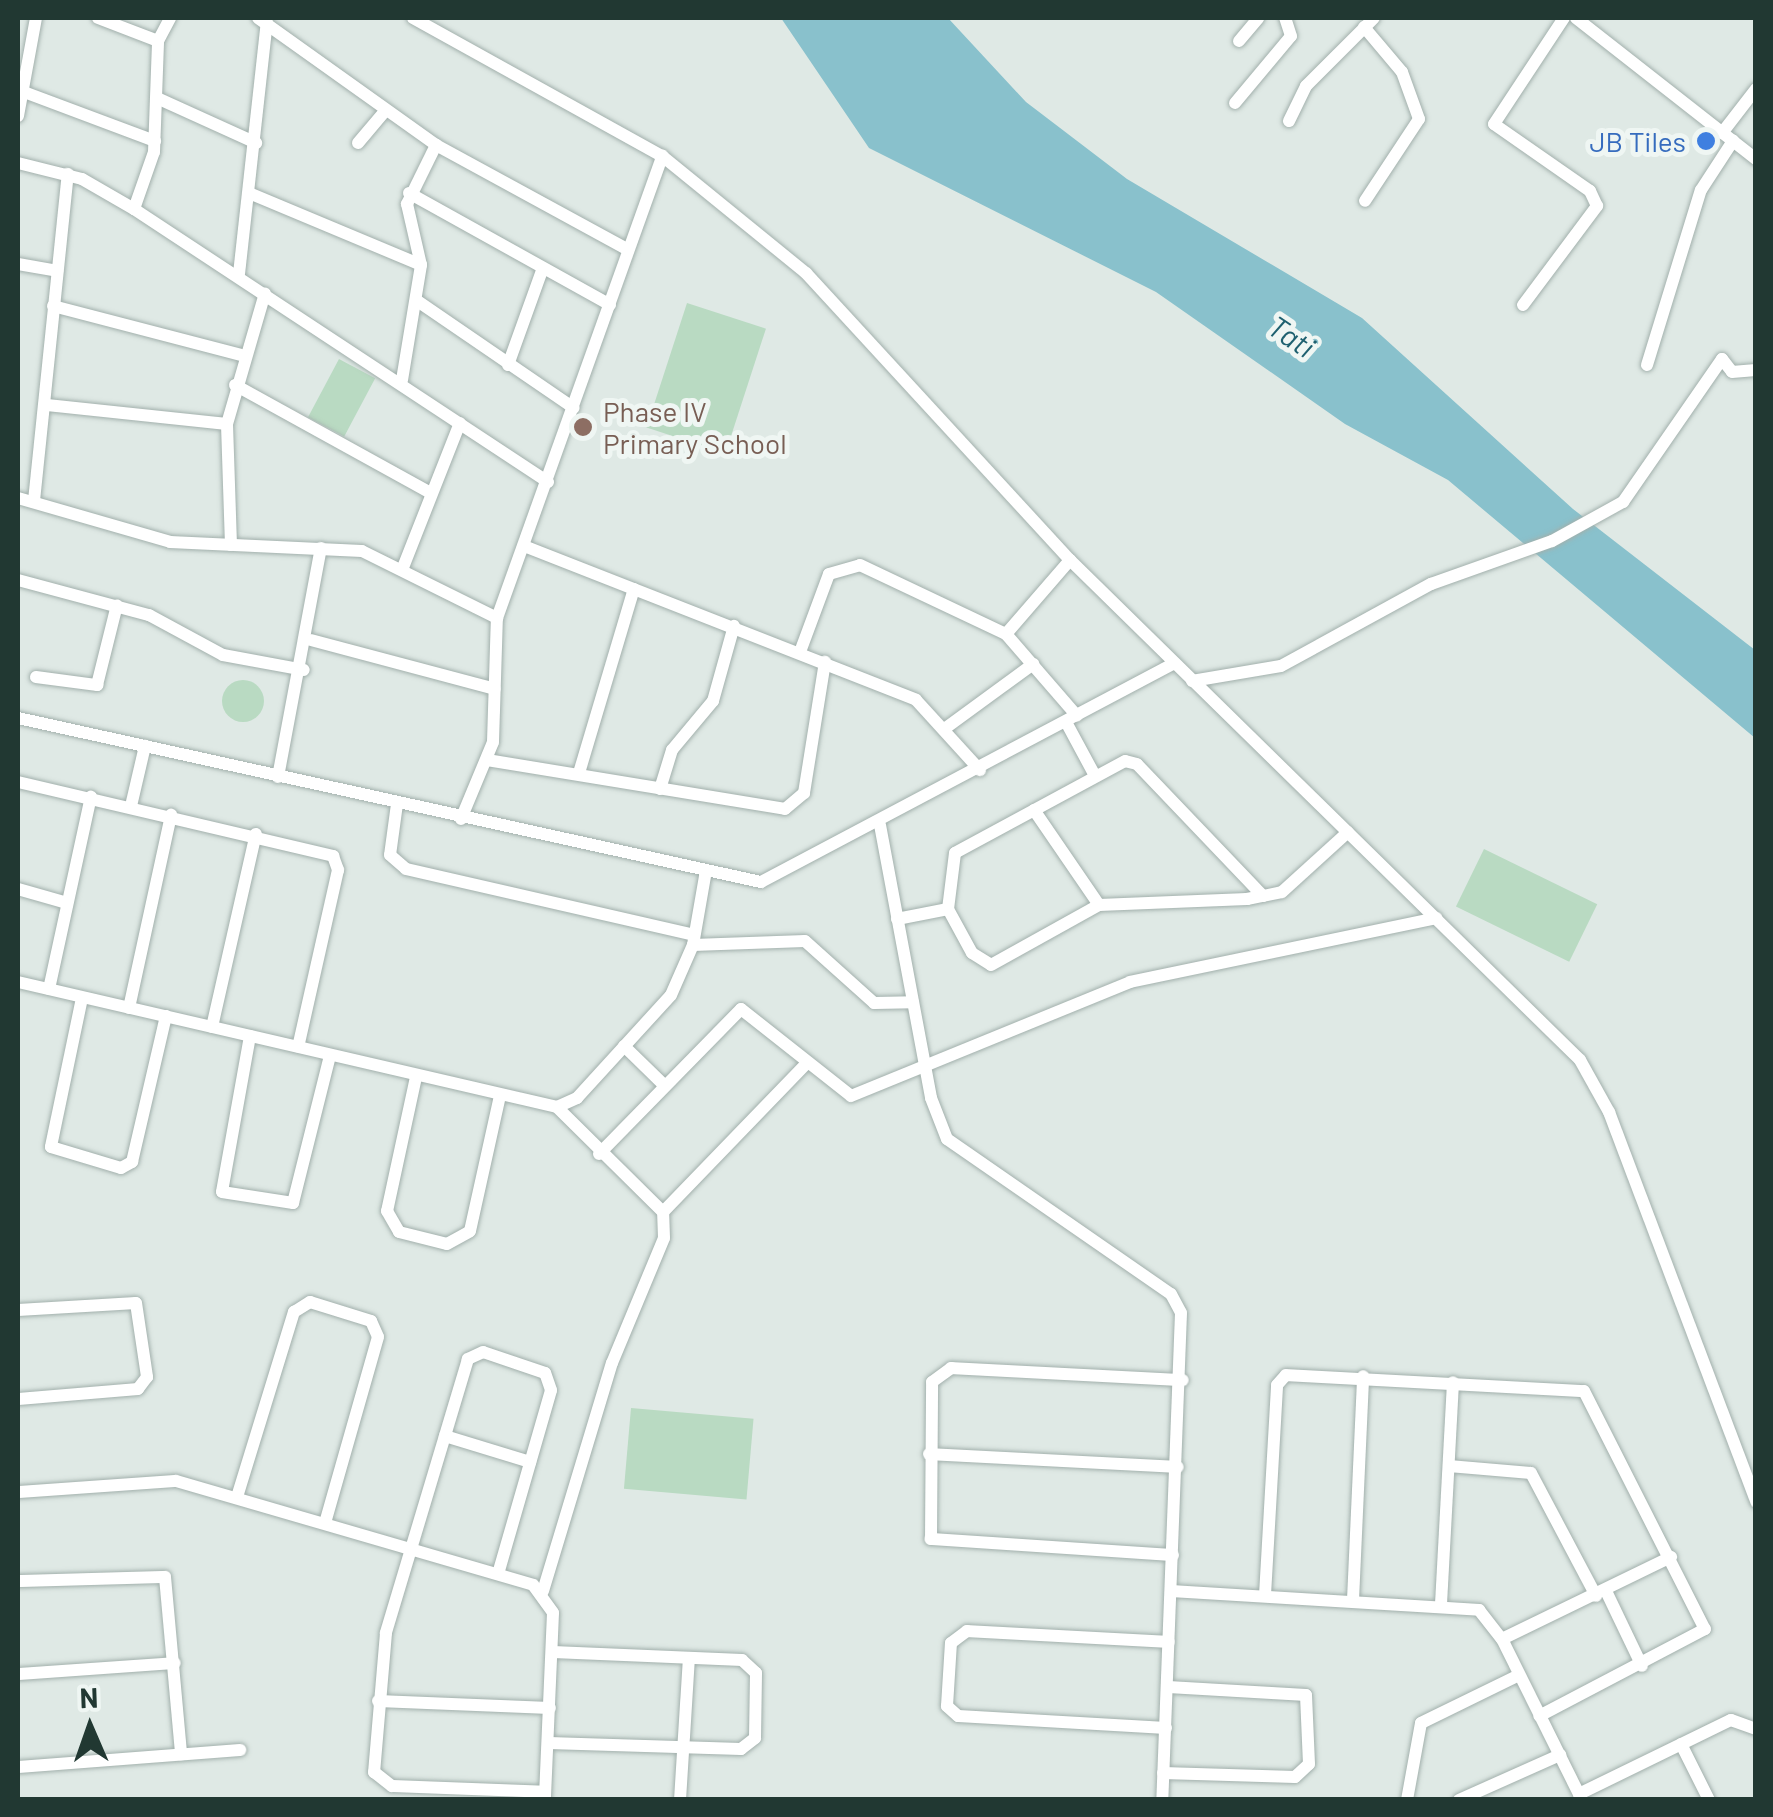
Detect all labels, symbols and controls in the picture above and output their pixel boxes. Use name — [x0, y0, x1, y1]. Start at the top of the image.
place label: JB Tiles — [1589, 124, 1686, 158]
marker: JB Tiles — [1695, 130, 1717, 152]
water label: Tati — [1262, 307, 1322, 365]
place label: Phase IV Primary School — [603, 394, 787, 460]
marker: Phase IV Primary School — [572, 416, 594, 438]
north arrow — [40, 1677, 140, 1777]
text: N — [79, 1680, 99, 1714]

